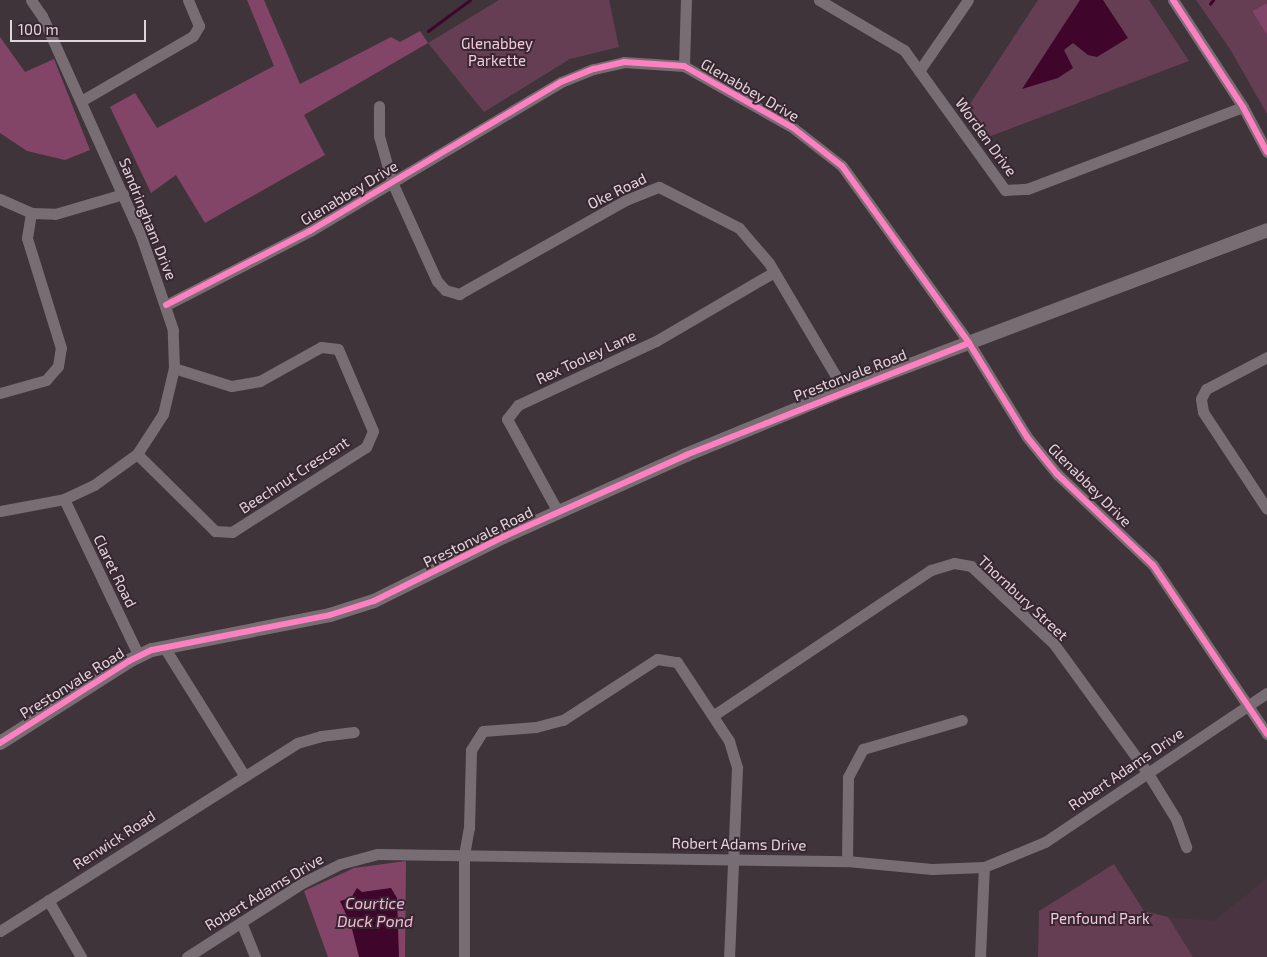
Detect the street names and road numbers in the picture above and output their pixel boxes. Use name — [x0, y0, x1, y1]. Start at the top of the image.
street label: Glenabbey Drive — [697, 54, 803, 126]
street label: Worden Drive — [951, 94, 1021, 180]
street label: Sandringham Drive — [115, 155, 181, 283]
street label: Glenabbey Drive — [297, 157, 401, 229]
street label: Oke Road — [585, 169, 649, 213]
street label: Rex Tooley Lane — [533, 326, 639, 388]
street label: Prestonvale Road — [791, 345, 909, 405]
street label: Beechnut Crescent — [236, 433, 352, 517]
street label: Glenabbey Drive — [1044, 439, 1136, 531]
street label: Prestonvale Road — [420, 503, 536, 571]
street label: Claret Road — [90, 532, 140, 610]
street label: Thornbury Street — [974, 552, 1072, 644]
street label: Prestonvale Road — [16, 644, 128, 722]
street label: Robert Adams Drive — [1065, 724, 1187, 814]
street label: Renwick Road — [69, 807, 159, 873]
street label: Robert Adams Drive — [671, 834, 807, 854]
street label: Robert Adams Drive — [201, 849, 327, 935]

